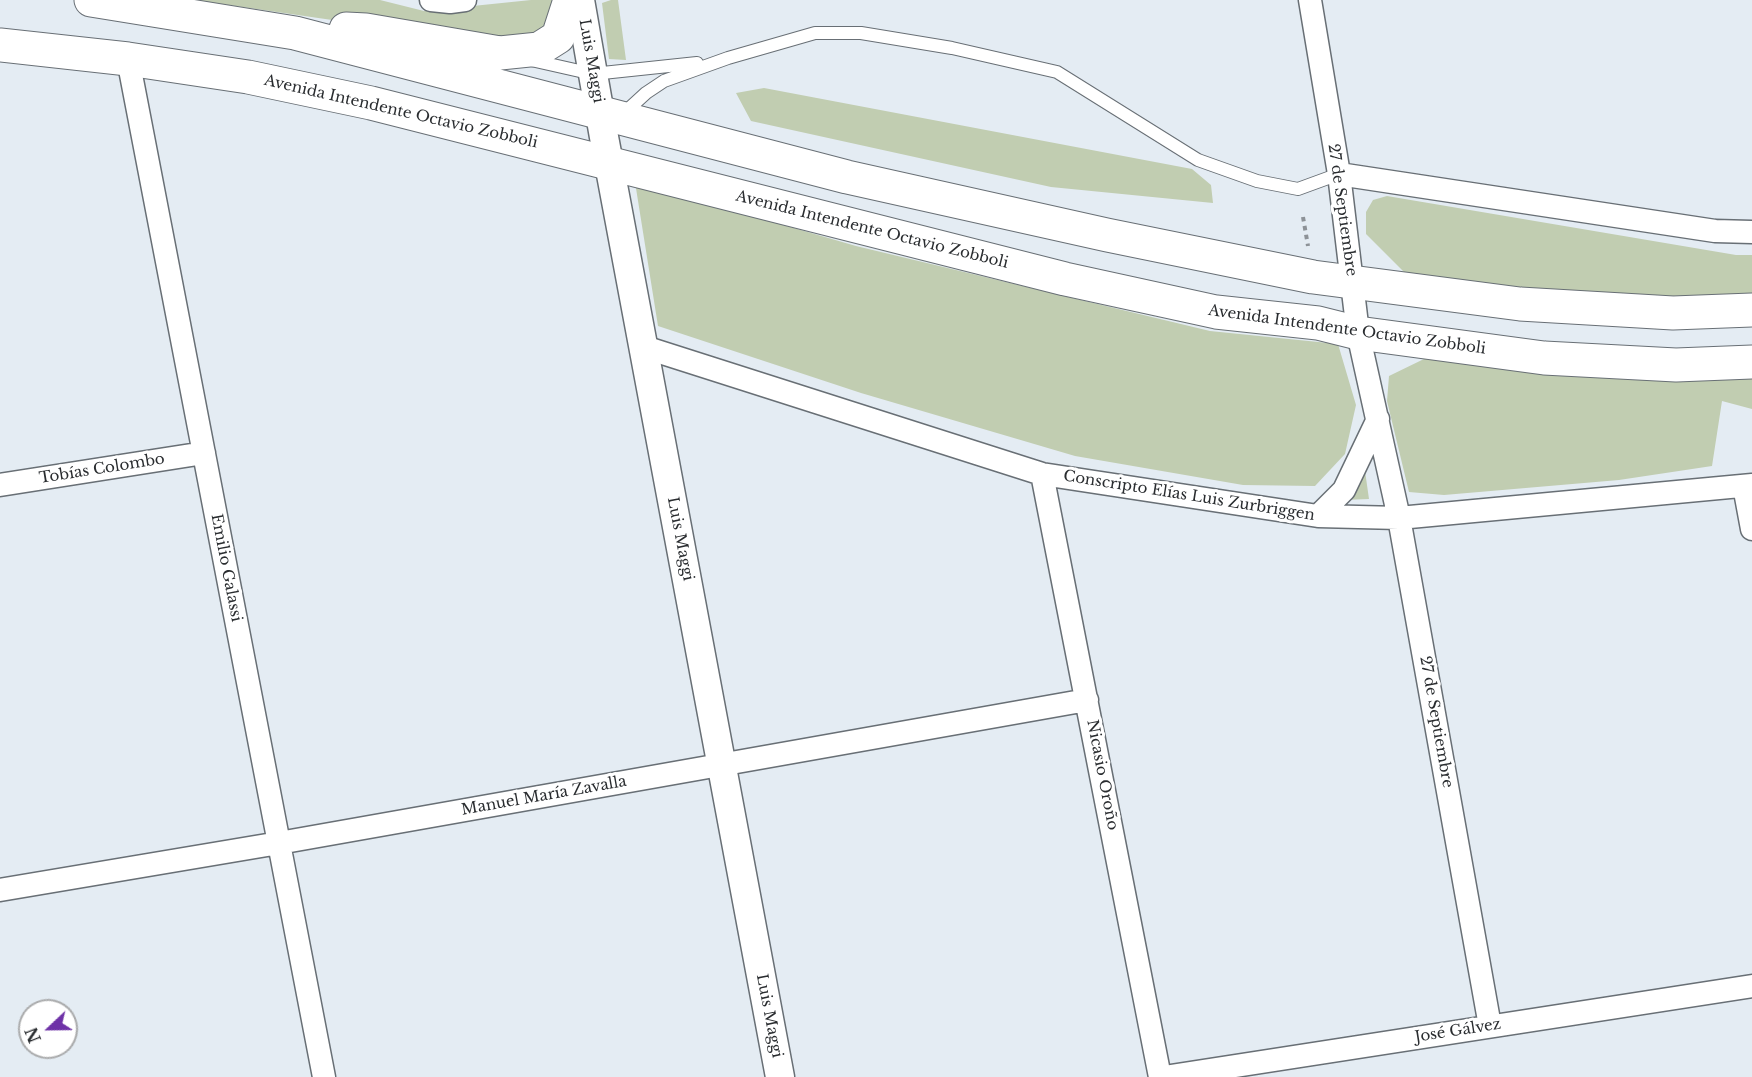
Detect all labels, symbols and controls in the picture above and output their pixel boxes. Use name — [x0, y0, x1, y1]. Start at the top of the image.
street label: Luis Maggi — [575, 18, 607, 104]
street label: Avenida Intendente Octavio Zobboli — [262, 72, 540, 152]
street label: 27 de Septiembre — [1324, 143, 1360, 277]
street label: Avenida Intendente Octavio Zobboli — [734, 187, 1010, 273]
street label: Avenida Intendente Octavio Zobboli — [1207, 302, 1487, 358]
street label: Tobías Colombo — [38, 450, 166, 488]
street label: Conscripto Elías Luis Zurbriggen — [1062, 467, 1316, 525]
street label: Luis Maggi — [663, 496, 697, 582]
street label: Emilio Galassi — [207, 513, 245, 623]
street label: 27 de Septiembre — [1416, 655, 1456, 789]
street label: Nicasio Oroño — [1082, 718, 1122, 832]
street label: Manuel María Zavalla — [460, 773, 628, 819]
street label: Luis Maggi — [752, 973, 786, 1059]
north arrow — [18, 999, 78, 1059]
street label: José Gálvez — [1414, 1015, 1502, 1047]
text: N — [21, 1024, 45, 1046]

